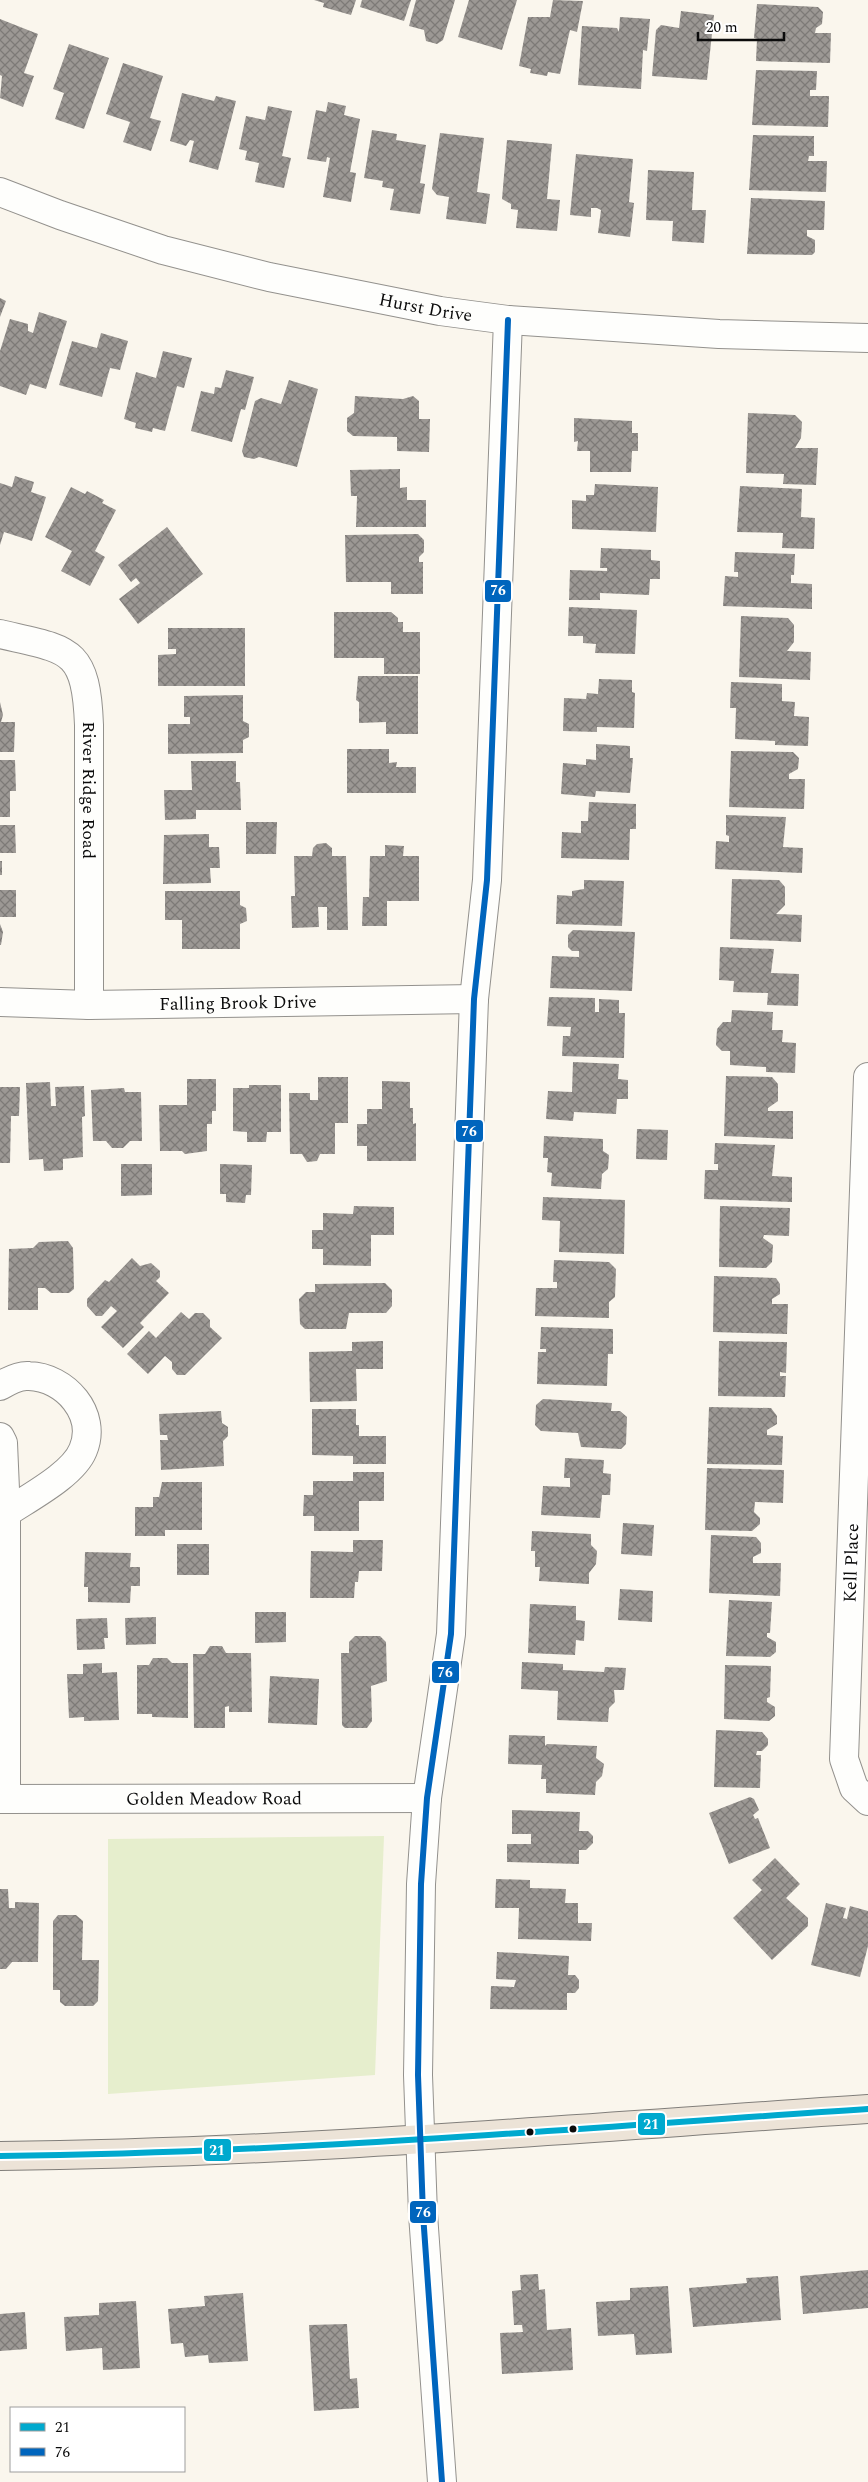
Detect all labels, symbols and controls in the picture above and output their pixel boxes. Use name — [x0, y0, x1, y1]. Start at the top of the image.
scale bar — [698, 10, 784, 42]
text: 20 m — [706, 16, 738, 39]
street label: Hurst Drive — [376, 286, 474, 329]
line badge: 76 — [484, 579, 512, 603]
text: 76 — [490, 580, 506, 601]
street label: River Ridge Road — [75, 721, 102, 859]
street label: Falling Brook Drive — [159, 988, 317, 1018]
line badge: 76 — [455, 1119, 484, 1143]
text: 76 — [461, 1121, 477, 1142]
street label: Kell Place — [837, 1523, 866, 1603]
line badge: 76 — [431, 1660, 460, 1684]
text: 76 — [437, 1662, 453, 1683]
street label: Golden Meadow Road — [126, 1785, 302, 1813]
line badge: 21 — [637, 2112, 666, 2136]
text: 21 — [643, 2114, 659, 2135]
unlabelled marker — [568, 2124, 578, 2134]
unlabelled marker — [525, 2127, 535, 2137]
line badge: 21 — [203, 2138, 232, 2162]
text: 21 — [209, 2140, 225, 2161]
line badge: 76 — [409, 2200, 437, 2224]
text: 76 — [415, 2202, 431, 2223]
legend — [10, 2407, 185, 2472]
text: 21 — [55, 2416, 70, 2439]
text: 76 — [55, 2441, 71, 2464]

